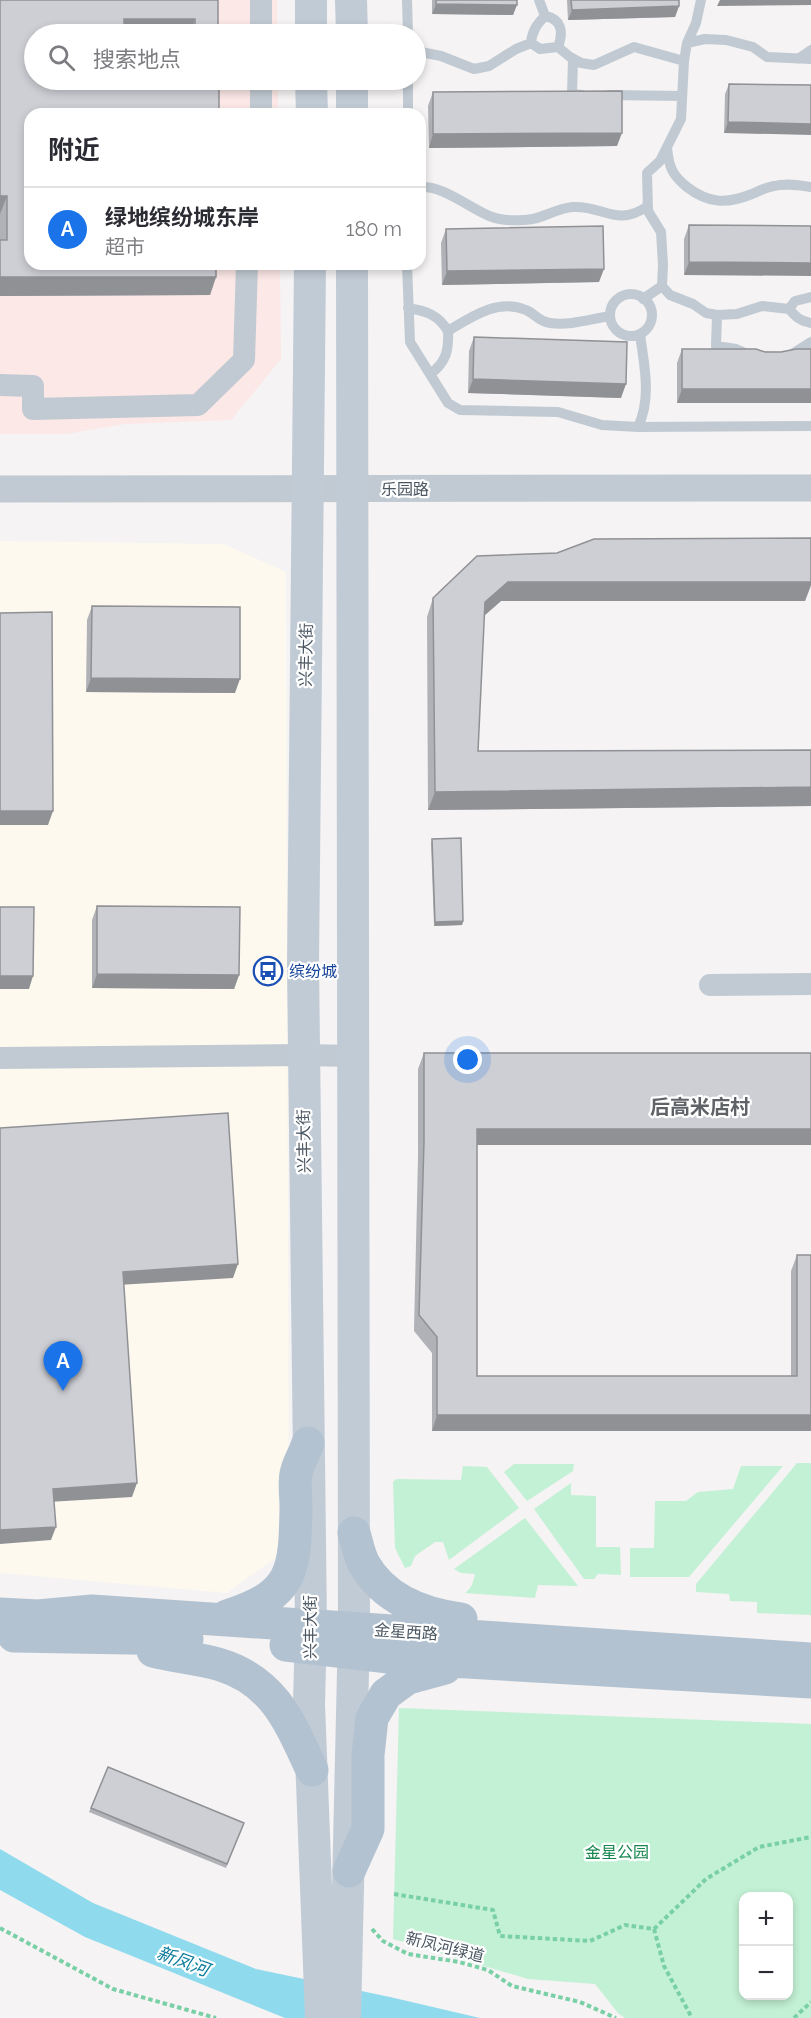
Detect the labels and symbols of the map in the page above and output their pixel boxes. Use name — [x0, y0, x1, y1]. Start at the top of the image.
street label: 乐园路 — [381, 480, 429, 499]
street label: 兴丰大街 — [296, 623, 316, 687]
bus stop icon: 缤纷城 — [252, 955, 284, 987]
place label: 缤纷城 — [289, 962, 337, 981]
your location — [453, 1045, 482, 1074]
district label: 后高米店村 — [650, 1095, 750, 1119]
street label: 兴丰大街 — [294, 1109, 314, 1173]
pin: A — [44, 1342, 82, 1391]
street label: 兴丰大街 — [301, 1595, 320, 1659]
street label: 金星西路 — [373, 1620, 439, 1644]
park label: 金星公园 — [585, 1843, 649, 1862]
street label: 新凤河绿道 — [404, 1928, 486, 1966]
water label: 新凤河 — [154, 1942, 215, 1981]

